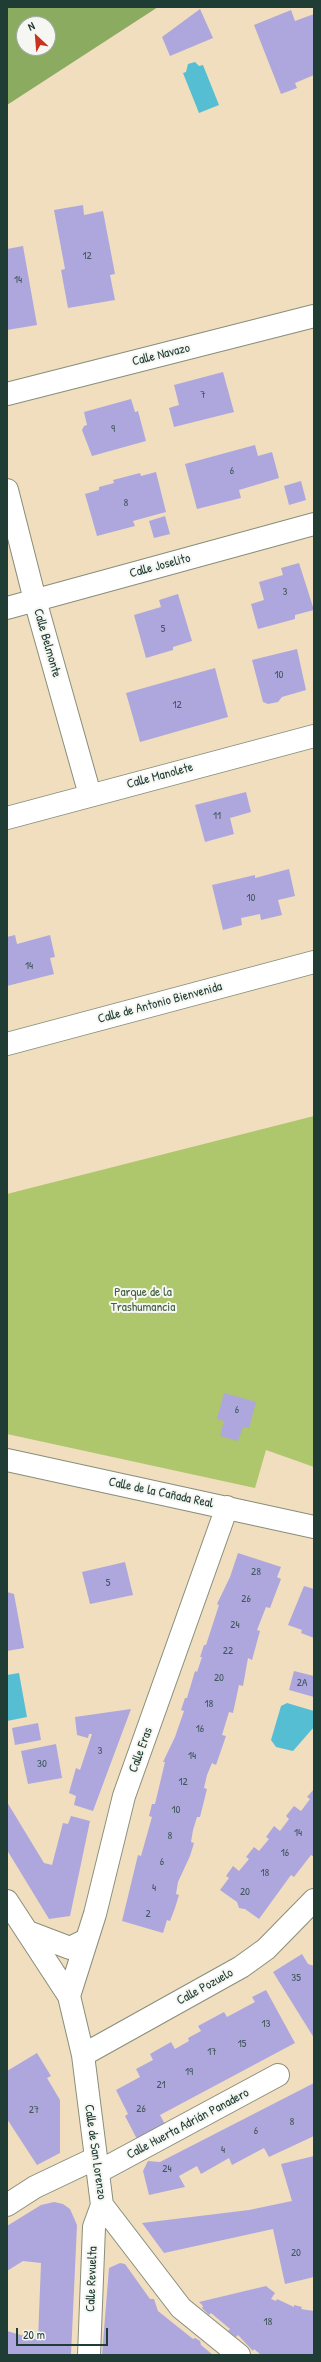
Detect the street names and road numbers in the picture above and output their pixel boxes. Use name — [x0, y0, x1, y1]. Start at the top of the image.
street label: Calle Navazo — [130, 340, 192, 370]
street label: Calle Joselito — [128, 550, 192, 582]
street label: Calle Belmonte — [30, 607, 64, 679]
street label: Calle Manolete — [125, 760, 195, 792]
street label: Calle de Antonio Bienvenida — [96, 979, 224, 1027]
street label: Calle de la Cañada Real — [107, 1474, 215, 1512]
street label: Calle Eras — [126, 1725, 156, 1775]
street label: Calle Pozuelo — [174, 1965, 236, 2009]
street label: Calle Huerta Adrián Panadero — [124, 2085, 252, 2163]
street label: Calle de San Lorenzo — [81, 2103, 109, 2201]
street label: Calle Revuelta — [83, 2246, 101, 2312]

